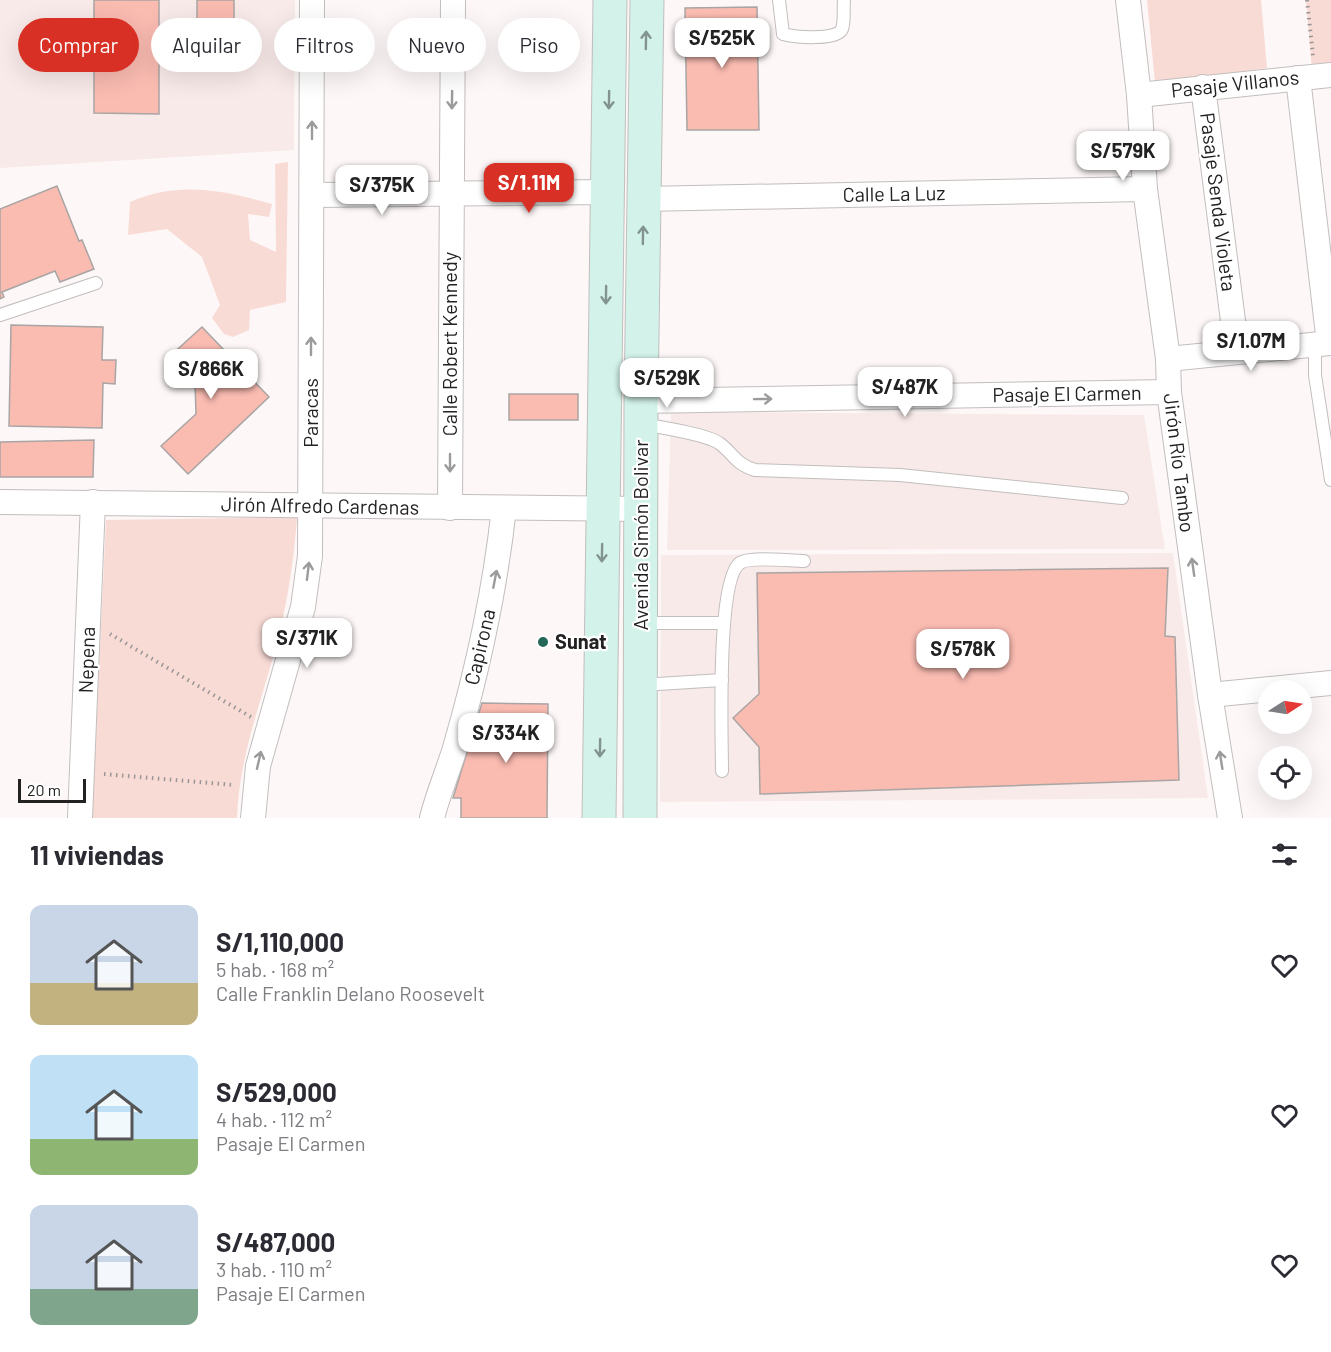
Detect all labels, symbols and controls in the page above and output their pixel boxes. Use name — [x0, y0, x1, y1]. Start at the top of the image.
chip: Comprar — [18, 18, 139, 72]
chip: Alquilar — [151, 18, 262, 72]
chip: Filtros — [274, 18, 375, 72]
chip: Nuevo — [387, 18, 486, 72]
chip: Piso — [498, 18, 580, 72]
pin: S/525K — [673, 18, 771, 69]
text: S/525K — [689, 25, 755, 49]
one-way arrow — [641, 30, 652, 50]
street label: Pasaje Villanos — [1170, 64, 1300, 102]
one-way arrow — [446, 90, 458, 110]
one-way arrow — [603, 90, 614, 110]
street label: Pasaje Senda Violeta — [1196, 111, 1242, 293]
one-way arrow — [306, 121, 318, 141]
pin: S/579K — [1074, 131, 1172, 182]
text: S/579K — [1090, 138, 1156, 162]
pin: S/1.11M — [474, 163, 584, 214]
pin: S/375K — [333, 165, 431, 216]
text: S/1.11M — [498, 170, 560, 194]
text: S/375K — [349, 172, 415, 196]
street label: Calle La Luz — [842, 180, 946, 206]
one-way arrow — [637, 225, 649, 245]
street label: Calle Robert Kennedy — [437, 252, 461, 436]
one-way arrow — [600, 285, 611, 305]
pin: S/1.07M — [1196, 321, 1306, 372]
text: S/1.07M — [1217, 328, 1285, 352]
one-way arrow — [305, 337, 317, 357]
pin: S/866K — [162, 349, 260, 400]
text: S/866K — [178, 356, 244, 380]
pin: S/529K — [618, 358, 716, 409]
text: S/529K — [634, 365, 700, 389]
pin: S/487K — [856, 367, 954, 418]
text: S/487K — [872, 374, 938, 398]
street label: Paracas — [298, 378, 322, 448]
street label: Pasaje El Carmen — [992, 380, 1142, 406]
street label: Jirón Río Tambo — [1160, 392, 1200, 534]
one-way arrow — [752, 394, 772, 405]
street label: Avenida Simón Bolivar — [628, 439, 652, 631]
one-way arrow — [444, 453, 456, 473]
street label: Jirón Alfredo Cardenas — [221, 491, 419, 519]
one-way arrow — [596, 543, 608, 563]
one-way arrow — [1187, 558, 1198, 578]
one-way arrow — [302, 562, 313, 582]
one-way arrow — [490, 570, 501, 589]
street label: Capirona — [459, 606, 499, 687]
pin: S/371K — [258, 618, 356, 669]
text: S/371K — [276, 625, 338, 649]
street label: Nepena — [73, 626, 99, 694]
place label: Sunat — [555, 629, 607, 653]
pin: S/578K — [914, 629, 1012, 680]
marker: Sunat — [536, 635, 550, 649]
text: S/578K — [930, 636, 996, 660]
north arrow — [1258, 680, 1312, 734]
map controls — [1258, 680, 1312, 800]
pin: S/334K — [457, 713, 555, 764]
text: S/334K — [472, 720, 540, 744]
one-way arrow — [594, 738, 606, 758]
button: locate — [1258, 746, 1312, 800]
one-way arrow — [254, 751, 266, 770]
one-way arrow — [1215, 751, 1226, 771]
scale bar — [18, 776, 86, 804]
text: 20 m — [27, 780, 61, 799]
icon: filters — [1268, 838, 1301, 871]
text: 11 viviendas — [30, 839, 164, 870]
text: S/1,110,000 — [216, 926, 344, 957]
icon: home — [78, 929, 150, 1001]
icon: heart — [1268, 949, 1301, 982]
text: 5 hab. · 168 m² — [216, 957, 334, 981]
text: Calle Franklin Delano Roosevelt — [216, 981, 485, 1005]
text: S/529,000 — [216, 1076, 337, 1107]
icon: home — [78, 1079, 150, 1151]
icon: heart — [1268, 1099, 1301, 1132]
text: 4 hab. · 112 m² — [216, 1107, 332, 1131]
text: Pasaje El Carmen — [216, 1131, 365, 1155]
text: S/487,000 — [216, 1226, 335, 1257]
icon: home — [78, 1229, 150, 1301]
icon: heart — [1268, 1249, 1301, 1282]
text: 3 hab. · 110 m² — [216, 1257, 332, 1281]
text: Pasaje El Carmen — [216, 1281, 365, 1305]

